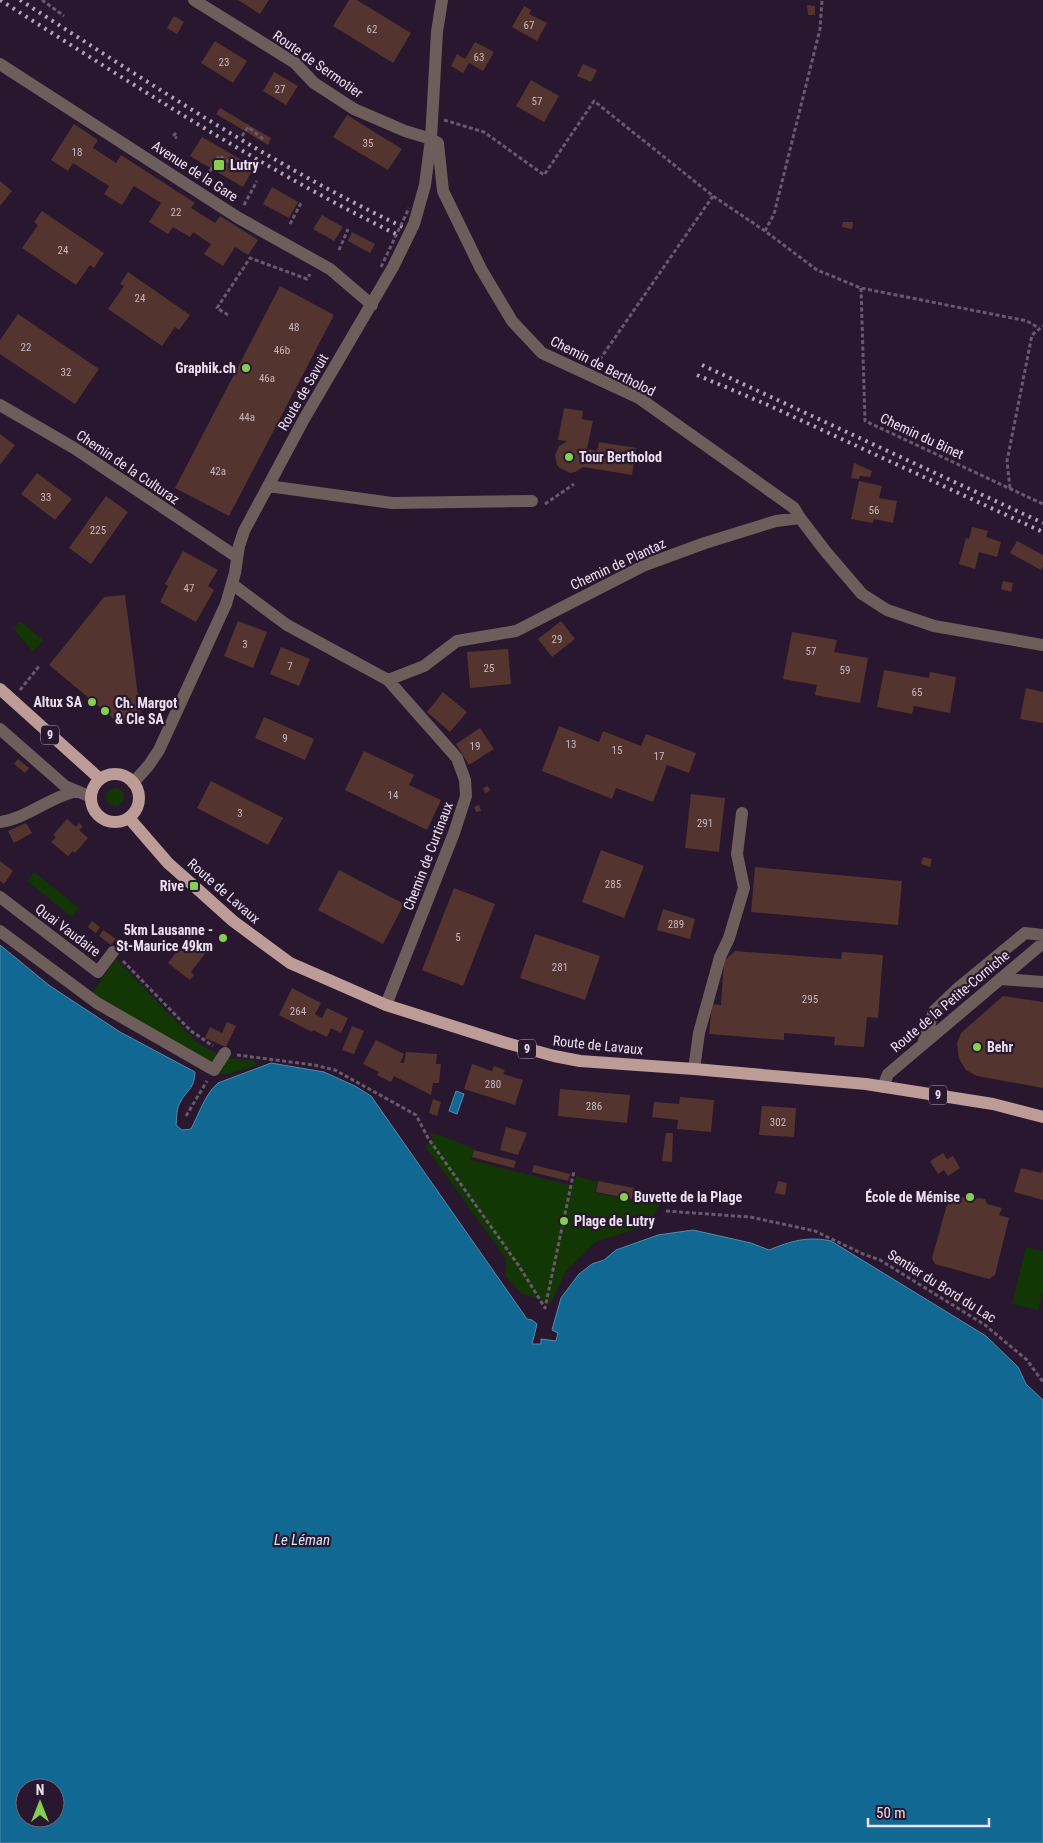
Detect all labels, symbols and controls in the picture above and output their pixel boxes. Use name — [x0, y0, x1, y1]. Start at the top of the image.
house number: 67 — [524, 19, 534, 32]
house number: 62 — [367, 23, 377, 36]
street label: Route de Sermotier — [270, 27, 366, 101]
house number: 63 — [474, 51, 484, 64]
house number: 23 — [219, 56, 229, 69]
house number: 27 — [275, 83, 285, 96]
house number: 57 — [532, 95, 542, 108]
street label: Avenue de la Gare — [149, 137, 241, 205]
house number: 35 — [363, 137, 373, 150]
house number: 18 — [72, 146, 82, 159]
place label: Lutry — [230, 157, 260, 173]
marker: Lutry — [212, 158, 226, 172]
house number: 22 — [171, 206, 181, 219]
house number: 24 — [58, 244, 69, 257]
house number: 24 — [135, 292, 146, 305]
house number: 48 — [289, 321, 299, 334]
street label: Chemin de Bertholod — [548, 333, 658, 399]
house number: 22 — [21, 341, 31, 354]
house number: 46b — [274, 344, 290, 357]
street label: Route de Savuit — [275, 351, 331, 433]
place label: Graphik.ch — [175, 360, 236, 376]
marker: Graphik.ch — [240, 362, 252, 374]
house number: 32 — [61, 366, 71, 379]
house number: 46a — [259, 372, 275, 385]
street label: Chemin du Binet — [878, 410, 966, 462]
house number: 44a — [239, 411, 255, 424]
street label: Chemin de la Culturaz — [74, 427, 182, 507]
place label: Tour Bertholod — [579, 449, 662, 465]
marker: Tour Bertholod — [563, 451, 575, 463]
house number: 42a — [210, 465, 226, 478]
house number: 33 — [41, 491, 51, 504]
house number: 56 — [869, 504, 879, 517]
house number: 225 — [90, 524, 106, 537]
street label: Chemin de Plantaz — [568, 535, 668, 593]
house number: 47 — [184, 582, 194, 595]
house number: 29 — [552, 633, 562, 646]
house number: 3 — [242, 638, 248, 651]
house number: 57 — [806, 645, 816, 658]
house number: 7 — [287, 660, 293, 673]
house number: 25 — [484, 662, 494, 675]
house number: 59 — [840, 664, 850, 677]
house number: 65 — [912, 686, 922, 699]
place label: Altux SA — [33, 694, 83, 710]
place label: Ch. Margot & CIe SA — [115, 695, 177, 727]
marker: Altux SA — [86, 696, 98, 708]
marker: Ch. Margot & CIe SA — [99, 705, 111, 717]
road number: 9 — [41, 726, 59, 744]
house number: 9 — [282, 732, 288, 745]
house number: 13 — [566, 738, 576, 751]
house number: 19 — [470, 740, 480, 753]
house number: 15 — [612, 744, 622, 757]
house number: 17 — [654, 750, 664, 763]
house number: 14 — [388, 789, 399, 802]
street label: Chemin de Curtinaux — [400, 800, 456, 912]
house number: 3 — [237, 807, 243, 820]
house number: 291 — [697, 817, 713, 830]
street label: Route de Lavaux — [185, 855, 263, 927]
place label: Rive — [160, 878, 184, 894]
house number: 285 — [605, 878, 621, 891]
marker: Rive — [188, 880, 200, 892]
street label: Quai Vaudaire — [32, 900, 104, 960]
house number: 289 — [668, 918, 684, 931]
place label: 5km Lausanne - St-Maurice 49km — [116, 922, 213, 954]
house number: 5 — [455, 931, 461, 944]
marker: 5km Lausanne - St-Maurice 49km — [217, 932, 229, 944]
street label: Route de la Petite-Corniche — [887, 946, 1013, 1055]
house number: 281 — [552, 961, 568, 974]
house number: 295 — [802, 993, 818, 1006]
house number: 264 — [290, 1005, 307, 1018]
street label: Route de Lavaux — [552, 1032, 644, 1058]
place label: Behr — [987, 1039, 1013, 1055]
road number: 9 — [518, 1040, 536, 1058]
marker: Behr — [971, 1041, 983, 1053]
house number: 280 — [485, 1078, 501, 1091]
road number: 9 — [929, 1086, 947, 1104]
house number: 286 — [586, 1100, 602, 1113]
house number: 302 — [770, 1116, 786, 1129]
place label: École de Mémise — [865, 1188, 960, 1205]
place label: Buvette de la Plage — [634, 1189, 742, 1205]
marker: Buvette de la Plage — [618, 1191, 630, 1203]
marker: École de Mémise — [964, 1191, 976, 1203]
place label: Plage de Lutry — [574, 1213, 655, 1229]
marker: Plage de Lutry — [558, 1215, 570, 1227]
street label: Sentier du Bord du Lac — [885, 1246, 999, 1326]
water label: Le Léman — [274, 1531, 330, 1549]
north arrow — [15, 1778, 65, 1828]
text: N — [36, 1782, 44, 1798]
scale bar — [868, 1796, 989, 1828]
text: 50 m — [876, 1804, 906, 1822]

